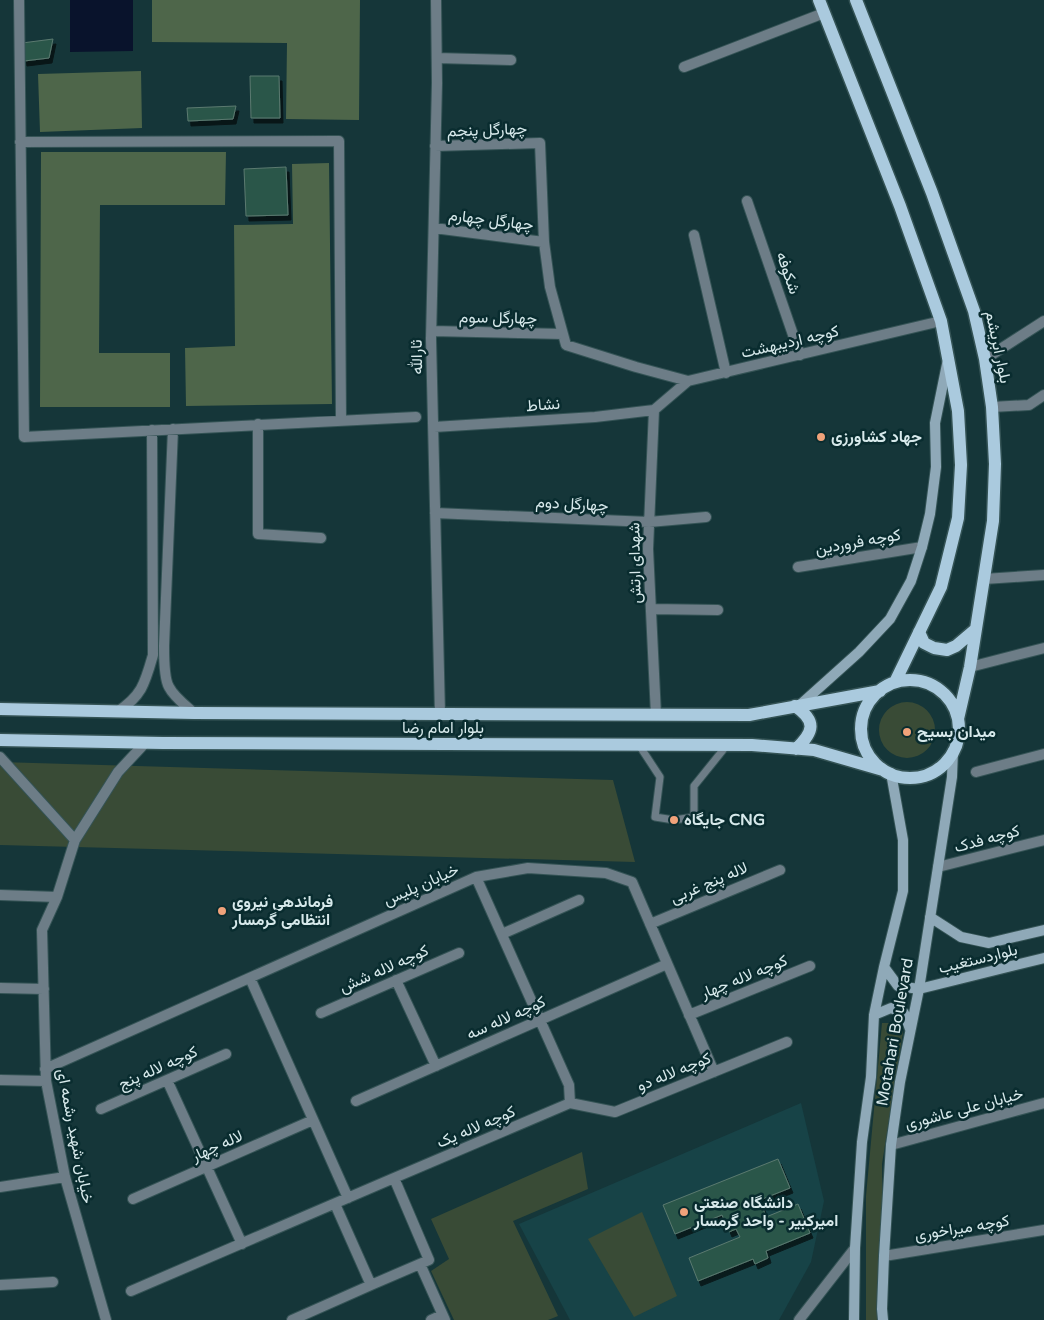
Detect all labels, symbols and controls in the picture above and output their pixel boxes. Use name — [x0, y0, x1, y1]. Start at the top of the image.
street label: چهارگل پنجم — [447, 119, 528, 142]
street label: چهارگل چهارم — [447, 205, 535, 236]
street label: شکوفه — [771, 249, 805, 297]
street label: چهارگل سوم — [459, 307, 537, 330]
street label: بلوار ابریشم — [981, 309, 1015, 385]
street label: کوچه اردیبهشت — [739, 321, 841, 364]
street label: ثارالله — [407, 339, 427, 375]
street label: نشاط — [525, 394, 561, 416]
place label: جهاد کشاورزی — [831, 427, 922, 447]
marker: جهاد کشاورزی — [815, 431, 827, 443]
street label: چهارگل دوم — [535, 492, 609, 517]
street label: شهدای ارتش — [624, 522, 646, 604]
street label: کوچه فروردین — [814, 525, 903, 560]
street label: بلوار امام رضا — [402, 718, 484, 738]
place label: میدان بسیح — [917, 722, 996, 743]
marker: میدان بسیح — [901, 726, 913, 738]
place label: جایگاه CNG — [684, 810, 765, 830]
marker: جایگاه CNG — [668, 814, 680, 826]
street label: کوچه فدک — [952, 821, 1022, 858]
street label: لاله پنج غربی — [667, 858, 751, 909]
street label: خیابان پلیس — [380, 859, 462, 911]
place label: فرماندهی نیروی انتظامی گرمسار — [231, 892, 333, 930]
marker: فرماندهی نیروی انتظامی گرمسار — [216, 905, 228, 917]
street label: کوچه لاله شش — [336, 940, 432, 999]
street label: بلواردستغیب — [936, 940, 1020, 978]
street label: کوچه لاله چهار — [697, 951, 791, 1005]
street label: Motahari Boulevard — [872, 956, 918, 1108]
street label: کوچه لاله سه — [463, 992, 549, 1045]
street label: کوچه لاله پنج — [115, 1042, 201, 1095]
street label: کوچه لاله دو — [634, 1048, 714, 1097]
street label: خیابان شهید رشمه ای — [52, 1067, 98, 1205]
street label: خیابان علی عاشوری — [903, 1084, 1026, 1134]
street label: کوچه لاله یک — [434, 1101, 519, 1153]
street label: لاله چهار — [187, 1126, 246, 1168]
place label: دانشگاه صنعتی امیرکبیر - واحد گرمسار — [693, 1193, 838, 1231]
marker: دانشگاه صنعتی امیرکبیر - واحد گرمسار — [678, 1206, 690, 1218]
street label: کوچه میراخوری — [913, 1211, 1011, 1246]

